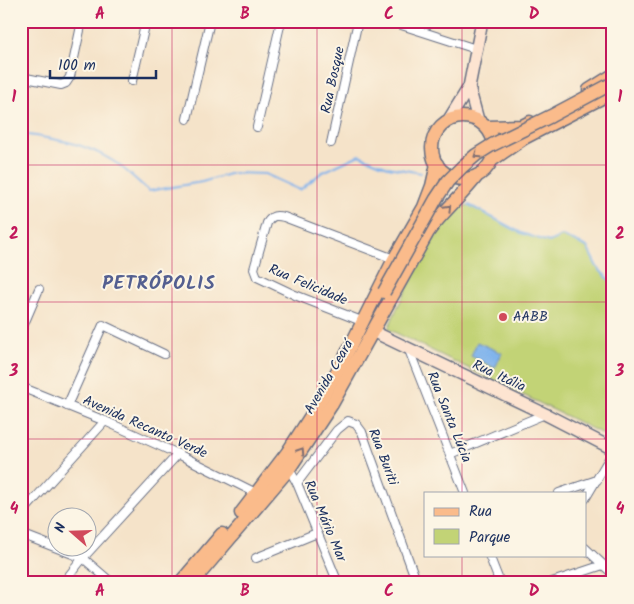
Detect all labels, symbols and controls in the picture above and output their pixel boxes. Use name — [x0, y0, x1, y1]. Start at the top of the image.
text: A — [95, 2, 105, 27]
text: B — [240, 2, 250, 27]
text: C — [384, 2, 394, 27]
text: D — [529, 2, 540, 27]
street label: Rua Bosque — [315, 44, 351, 116]
scale bar — [50, 48, 156, 80]
text: 100 m — [58, 54, 96, 78]
text: 1 — [12, 85, 17, 110]
text: 1 — [618, 85, 623, 110]
one-way arrow — [473, 149, 483, 158]
one-way arrow — [442, 205, 451, 214]
text: 2 — [9, 222, 19, 247]
text: 2 — [615, 222, 625, 247]
street label: Rua Felicidade — [265, 258, 352, 312]
district label: PETRÓPOLIS — [102, 269, 216, 299]
place label: AABB — [513, 306, 548, 328]
marker: AABB — [497, 311, 509, 323]
street label: Avenida Ceará — [299, 334, 360, 419]
street label: Rua Itália — [469, 354, 529, 398]
text: 3 — [9, 359, 19, 384]
text: 3 — [615, 359, 625, 384]
street label: Rua Santa Lúcia — [421, 368, 477, 466]
street label: Avenida Recanto Verde — [79, 390, 212, 465]
street label: Rua Buriti — [362, 425, 404, 489]
one-way arrow — [295, 447, 304, 456]
street label: Rua Mário Mar — [298, 477, 353, 567]
legend — [424, 492, 586, 556]
text: 4 — [10, 497, 19, 522]
text: 4 — [616, 497, 625, 522]
text: Rua — [469, 500, 492, 524]
north arrow — [48, 506, 98, 556]
text: N — [49, 520, 73, 536]
text: Parque — [469, 526, 510, 550]
text: A — [95, 579, 105, 604]
text: B — [240, 579, 250, 604]
text: C — [384, 579, 394, 604]
text: D — [529, 579, 540, 604]

